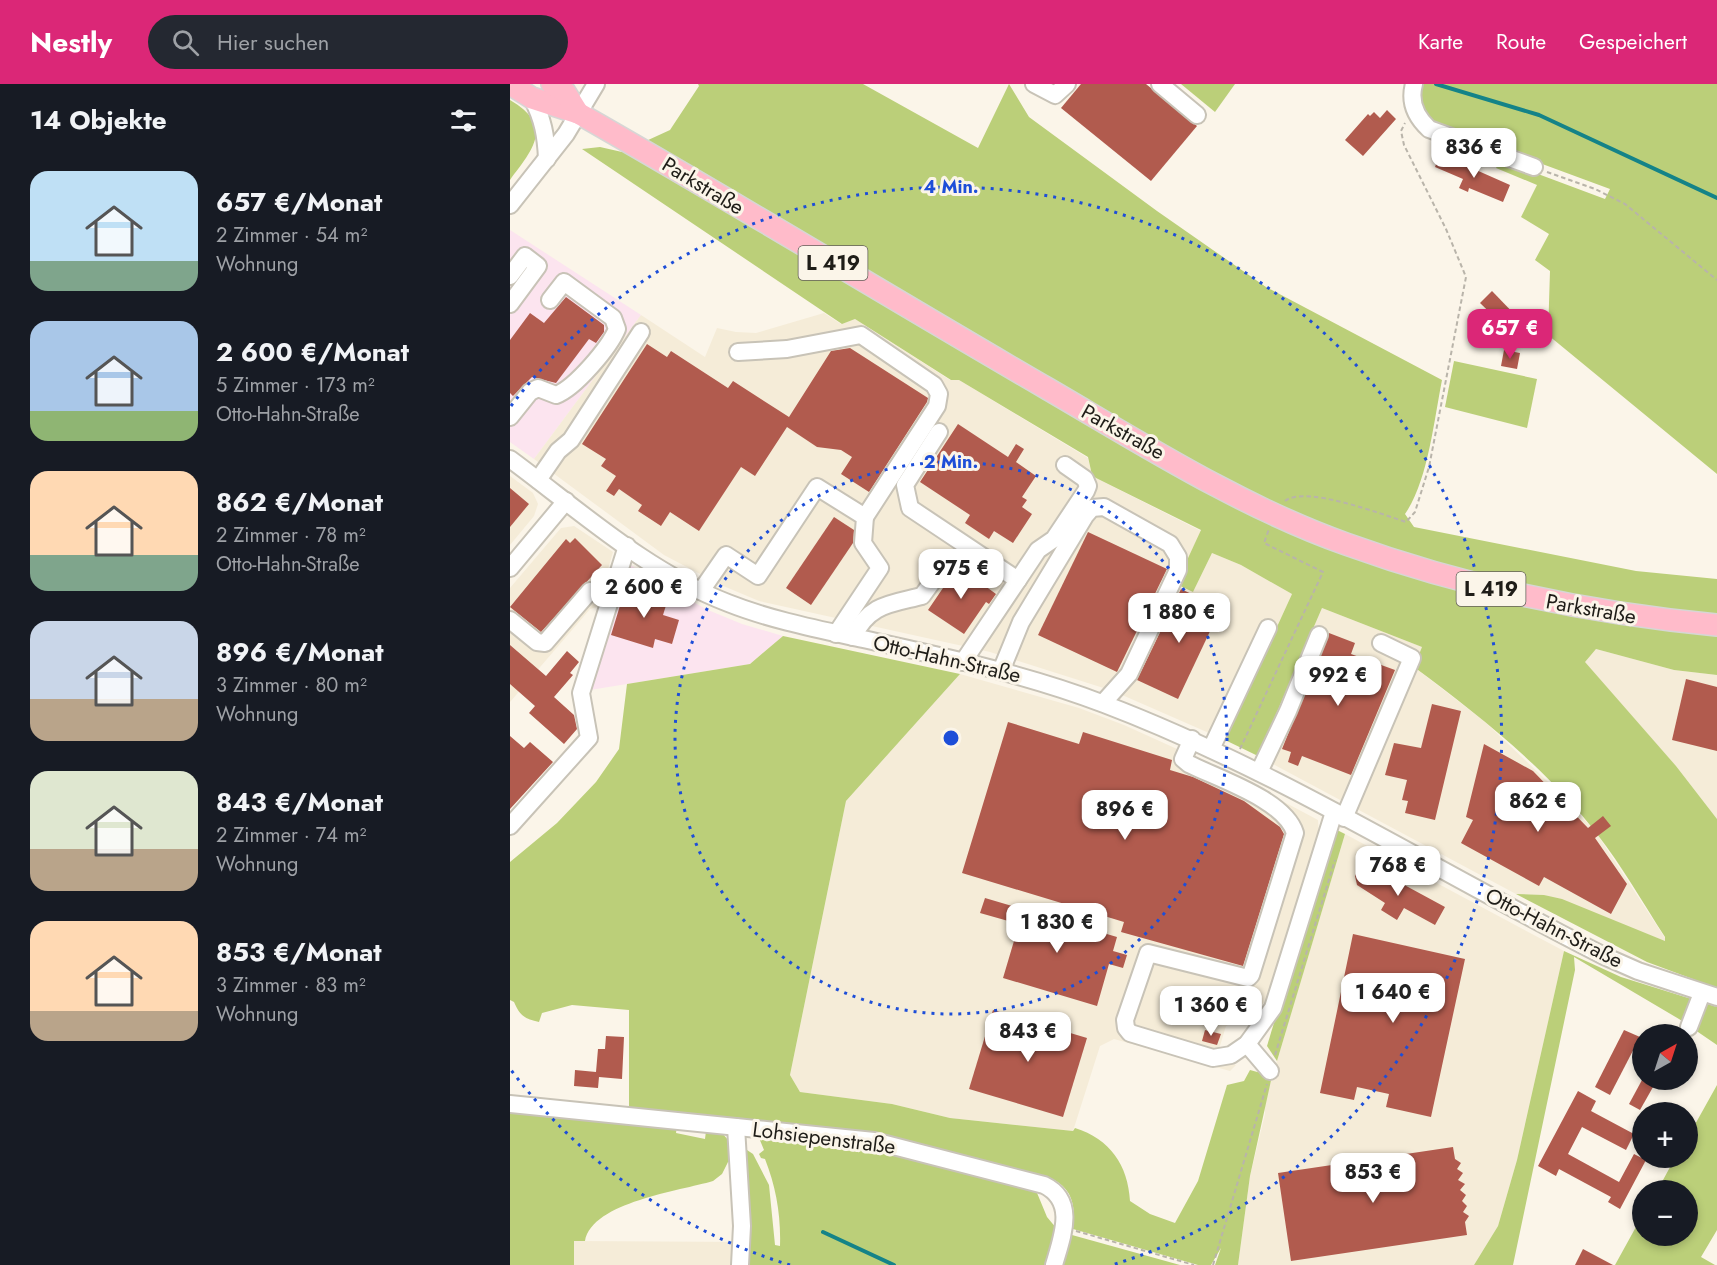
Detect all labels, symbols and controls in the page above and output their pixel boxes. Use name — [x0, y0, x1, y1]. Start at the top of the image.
search box — [148, 15, 568, 69]
text: Nestly — [30, 22, 112, 63]
icon: search — [169, 26, 202, 59]
text: Hier suchen — [217, 26, 329, 58]
text: Karte — [1418, 27, 1463, 57]
text: Route — [1496, 27, 1546, 57]
text: Gespeichert — [1579, 27, 1687, 57]
text: 14 Objekte — [30, 101, 167, 139]
icon: filters — [447, 104, 480, 137]
pin: 836 € — [1432, 128, 1516, 179]
text: 836 € — [1445, 133, 1503, 162]
street label: Parkstraße — [656, 150, 750, 222]
text: 4 Min. — [923, 174, 979, 200]
text: 657 €/Monat — [216, 183, 382, 221]
icon: home — [78, 195, 150, 267]
text: 2 Zimmer · 54 m² — [216, 221, 367, 250]
road number: L 419 — [798, 246, 868, 280]
text: Wohnung — [216, 250, 299, 279]
pin: 657 € — [1468, 309, 1552, 360]
text: 657 € — [1481, 314, 1539, 343]
text: 2 600 €/Monat — [216, 333, 409, 371]
icon: home — [78, 345, 150, 417]
text: 5 Zimmer · 173 m² — [216, 371, 375, 400]
street label: Parkstraße — [1076, 397, 1170, 467]
text: Otto-Hahn-Straße — [216, 400, 359, 429]
text: 2 Min. — [924, 449, 978, 475]
text: 862 €/Monat — [216, 483, 383, 521]
icon: home — [78, 495, 150, 567]
text: 2 Zimmer · 78 m² — [216, 521, 366, 550]
pin: 975 € — [919, 549, 1003, 600]
text: Otto-Hahn-Straße — [216, 550, 359, 579]
text: 975 € — [933, 554, 989, 583]
pin: 2 600 € — [589, 568, 699, 619]
road number: L 419 — [1456, 572, 1526, 606]
text: 2 600 € — [605, 573, 683, 602]
street label: Parkstraße — [1544, 586, 1639, 632]
pin: 1 880 € — [1124, 593, 1234, 644]
text: 1 880 € — [1142, 598, 1216, 627]
street label: Otto-Hahn-Straße — [870, 627, 1024, 691]
text: 896 €/Monat — [216, 633, 383, 671]
icon: home — [78, 645, 150, 717]
pin: 992 € — [1296, 656, 1380, 707]
text: 992 € — [1309, 661, 1367, 690]
text: 3 Zimmer · 80 m² — [216, 671, 367, 700]
text: Wohnung — [216, 700, 299, 729]
centre of rings — [941, 728, 961, 748]
pin: 862 € — [1496, 782, 1580, 833]
text: 843 €/Monat — [216, 783, 383, 821]
text: 862 € — [1509, 787, 1567, 816]
pin: 896 € — [1083, 790, 1167, 841]
icon: home — [78, 795, 150, 867]
text: 896 € — [1096, 795, 1154, 824]
text: 2 Zimmer · 74 m² — [216, 821, 367, 850]
pin: 768 € — [1356, 846, 1440, 897]
text: Wohnung — [216, 850, 299, 879]
text: 768 € — [1369, 851, 1427, 880]
street label: Otto-Hahn-Straße — [1480, 880, 1628, 976]
pin: 1 830 € — [1002, 903, 1112, 954]
text: 1 830 € — [1020, 908, 1094, 937]
text: 853 €/Monat — [216, 933, 382, 971]
icon: home — [78, 945, 150, 1017]
text: 3 Zimmer · 83 m² — [216, 971, 366, 1000]
pin: 1 640 € — [1338, 973, 1448, 1024]
text: 1 640 € — [1355, 978, 1431, 1007]
pin: 1 360 € — [1156, 986, 1266, 1037]
text: 1 360 € — [1174, 991, 1248, 1020]
text: Wohnung — [216, 1000, 299, 1029]
pin: 843 € — [986, 1012, 1070, 1063]
text: 843 € — [999, 1017, 1057, 1046]
north arrow — [1632, 1024, 1698, 1090]
map controls — [1632, 1024, 1698, 1246]
button: + — [1632, 1102, 1698, 1168]
street label: Lohsiepenstraße — [751, 1114, 897, 1162]
pin: 853 € — [1331, 1153, 1415, 1204]
text: 853 € — [1345, 1158, 1401, 1187]
button: − — [1632, 1180, 1698, 1246]

